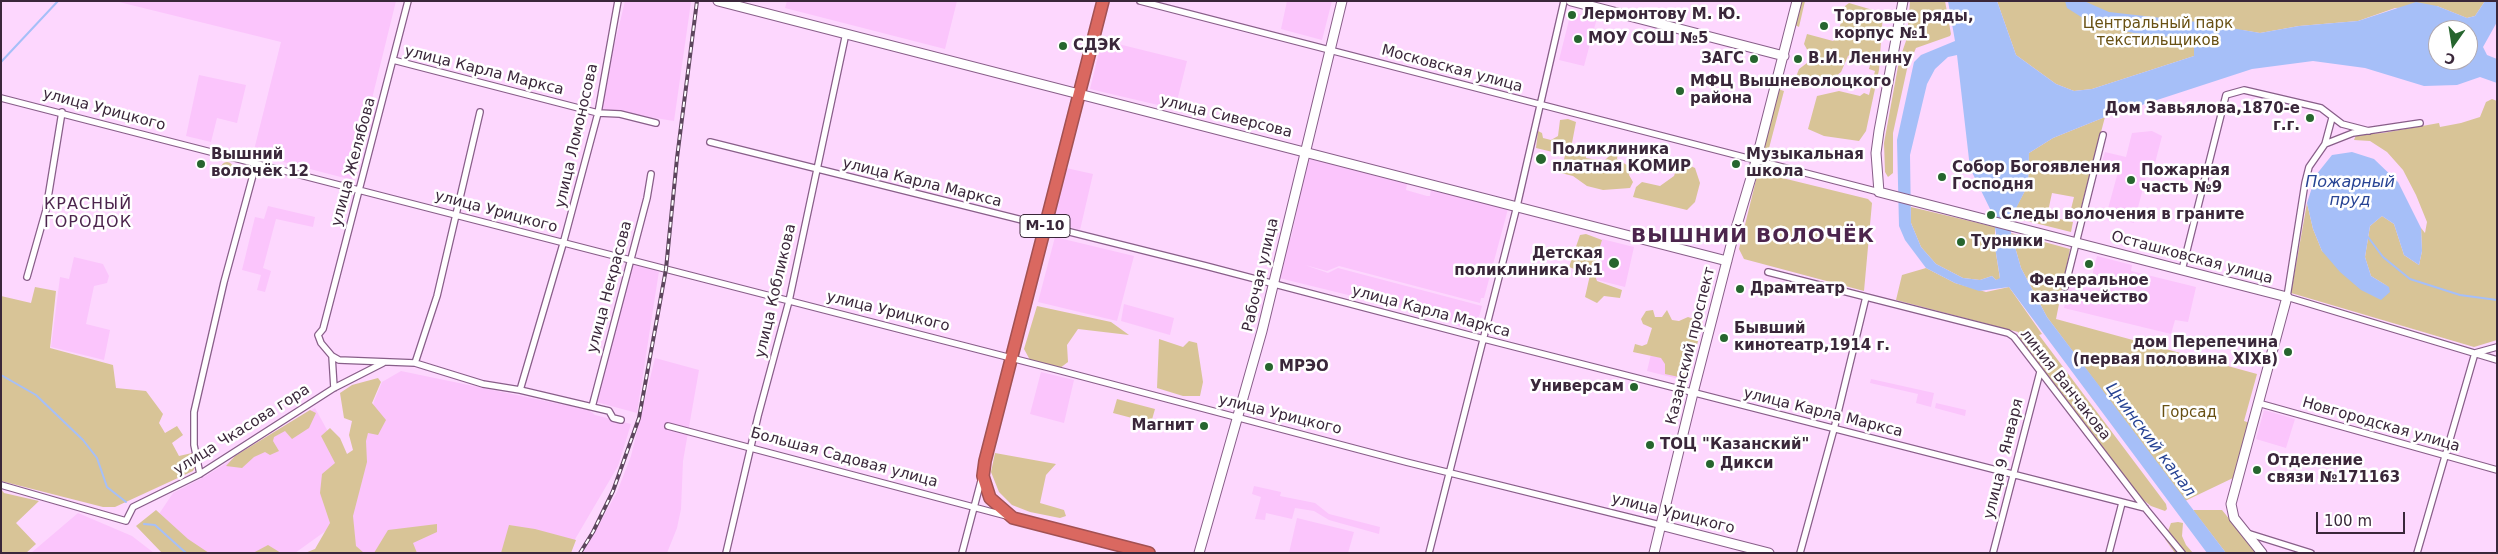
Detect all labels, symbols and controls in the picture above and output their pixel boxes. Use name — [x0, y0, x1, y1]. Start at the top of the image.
place label: Лермонтову М. Ю. — [1582, 6, 1741, 24]
place label: Торговые ряды, корпус №1 — [1834, 8, 1974, 43]
marker: Лермонтову М. Ю. — [1566, 9, 1578, 21]
park label: Центральный парк текстильщиков — [2083, 15, 2233, 50]
marker: Торговые ряды, корпус №1 — [1818, 20, 1830, 32]
north arrow — [2428, 20, 2478, 70]
place label: МОУ СОШ №5 — [1588, 30, 1708, 48]
marker: МОУ СОШ №5 — [1572, 33, 1584, 45]
place label: СДЭК — [1073, 37, 1121, 55]
marker: СДЭК — [1057, 40, 1069, 52]
street label: Московская улица — [1379, 41, 1525, 97]
street label: улица Карла Маркса — [403, 42, 565, 100]
place label: ЗАГС — [1701, 50, 1744, 68]
place label: В.И. Ленину — [1808, 50, 1912, 68]
text: С — [2443, 50, 2457, 68]
marker: ЗАГС — [1748, 53, 1760, 65]
marker: В.И. Ленину — [1792, 53, 1804, 65]
street label: улица Ломоносова — [552, 62, 602, 210]
place label: МФЦ Вышневолоцкого района — [1690, 73, 1891, 108]
street label: улица Урицкого — [41, 85, 167, 135]
marker: МФЦ Вышневолоцкого района — [1674, 85, 1686, 97]
street label: улица Сиверсова — [1158, 92, 1294, 142]
street label: улица Желябова — [328, 96, 380, 228]
place label: Дом Завьялова,1870-е г.г. — [2105, 100, 2300, 135]
marker: Дом Завьялова,1870-е г.г. — [2304, 112, 2316, 124]
place label: Поликлиника платная КОМИР — [1552, 141, 1691, 176]
place label: Вышний волочёк 12 — [211, 146, 309, 181]
place label: Музыкальная школа — [1746, 146, 1864, 181]
marker: Поликлиника платная КОМИР — [1534, 152, 1548, 166]
street label: улица Карла Маркса — [841, 154, 1003, 212]
marker: Вышний волочёк 12 — [195, 158, 207, 170]
marker: Музыкальная школа — [1730, 158, 1742, 170]
place label: Собор Богоявления Господня — [1952, 159, 2121, 194]
place label: Пожарная часть №9 — [2141, 162, 2230, 197]
marker: Собор Богоявления Господня — [1936, 171, 1948, 183]
water label: Пожарный пруд — [2305, 173, 2395, 211]
marker: Пожарная часть №9 — [2125, 174, 2137, 186]
street label: улица Урицкого — [433, 187, 559, 237]
district label: КРАСНЫЙ ГОРОДОК — [43, 195, 133, 233]
place label: Следы волочения в граните — [2001, 206, 2245, 224]
marker: Следы волочения в граните — [1985, 209, 1997, 221]
road number: М-10 — [1020, 215, 1070, 238]
street label: Рабочая улица — [1239, 216, 1283, 334]
street label: улица Некрасова — [584, 219, 636, 355]
street label: улица Кобликова — [752, 222, 800, 360]
district label: ВЫШНИЙ ВОЛОЧЁК — [1629, 225, 1877, 249]
street label: Осташковская улица — [2109, 228, 2275, 288]
place label: Турники — [1971, 233, 2043, 251]
marker: Турники — [1955, 236, 1967, 248]
place label: Детская поликлиника №1 — [1454, 245, 1603, 280]
marker: Детская поликлиника №1 — [1607, 256, 1621, 270]
marker: Федеральное казначейство — [2083, 258, 2095, 270]
street label: Казанский проспект — [1663, 265, 1719, 427]
place label: Федеральное казначейство — [2029, 272, 2149, 307]
place label: Драмтеатр — [1750, 280, 1845, 298]
street label: улица Карла Маркса — [1350, 282, 1512, 342]
marker: Драмтеатр — [1734, 283, 1746, 295]
street label: улица Урицкого — [825, 288, 951, 336]
place label: Бывший кинотеатр,1914 г. — [1734, 320, 1890, 355]
street label: линия Ванчакова — [2016, 326, 2114, 444]
marker: Бывший кинотеатр,1914 г. — [1718, 332, 1730, 344]
place label: дом Перепечина (первая половина XIXв) — [2073, 334, 2278, 369]
marker: дом Перепечина (первая половина XIXв) — [2282, 346, 2294, 358]
place label: МРЭО — [1279, 358, 1329, 376]
marker: МРЭО — [1263, 361, 1275, 373]
place label: Универсам — [1530, 378, 1624, 396]
water label: Цнинский канал — [2101, 379, 2199, 501]
street label: улица Чкасова гора — [171, 381, 313, 479]
marker: Универсам — [1628, 381, 1640, 393]
street label: улица Карла Маркса — [1742, 384, 1904, 442]
street label: улица Урицкого — [1217, 391, 1343, 439]
street label: Новгородская улица — [2300, 394, 2462, 456]
street label: улица 9 Января — [1980, 397, 2028, 521]
park label: Горсад — [2161, 404, 2217, 422]
place label: Магнит — [1132, 417, 1194, 435]
marker: Магнит — [1198, 420, 1210, 432]
street label: Большая Садовая улица — [748, 424, 940, 492]
place label: ТОЦ "Казанский" — [1660, 436, 1809, 454]
marker: ТОЦ "Казанский" — [1644, 439, 1656, 451]
place label: Отделение связи №171163 — [2267, 452, 2400, 487]
place label: Дикси — [1720, 455, 1773, 473]
marker: Дикси — [1704, 458, 1716, 470]
marker: Отделение связи №171163 — [2251, 464, 2263, 476]
street label: улица Урицкого — [1610, 490, 1736, 538]
scale bar — [2318, 502, 2407, 534]
text: 100 m — [2324, 512, 2372, 530]

